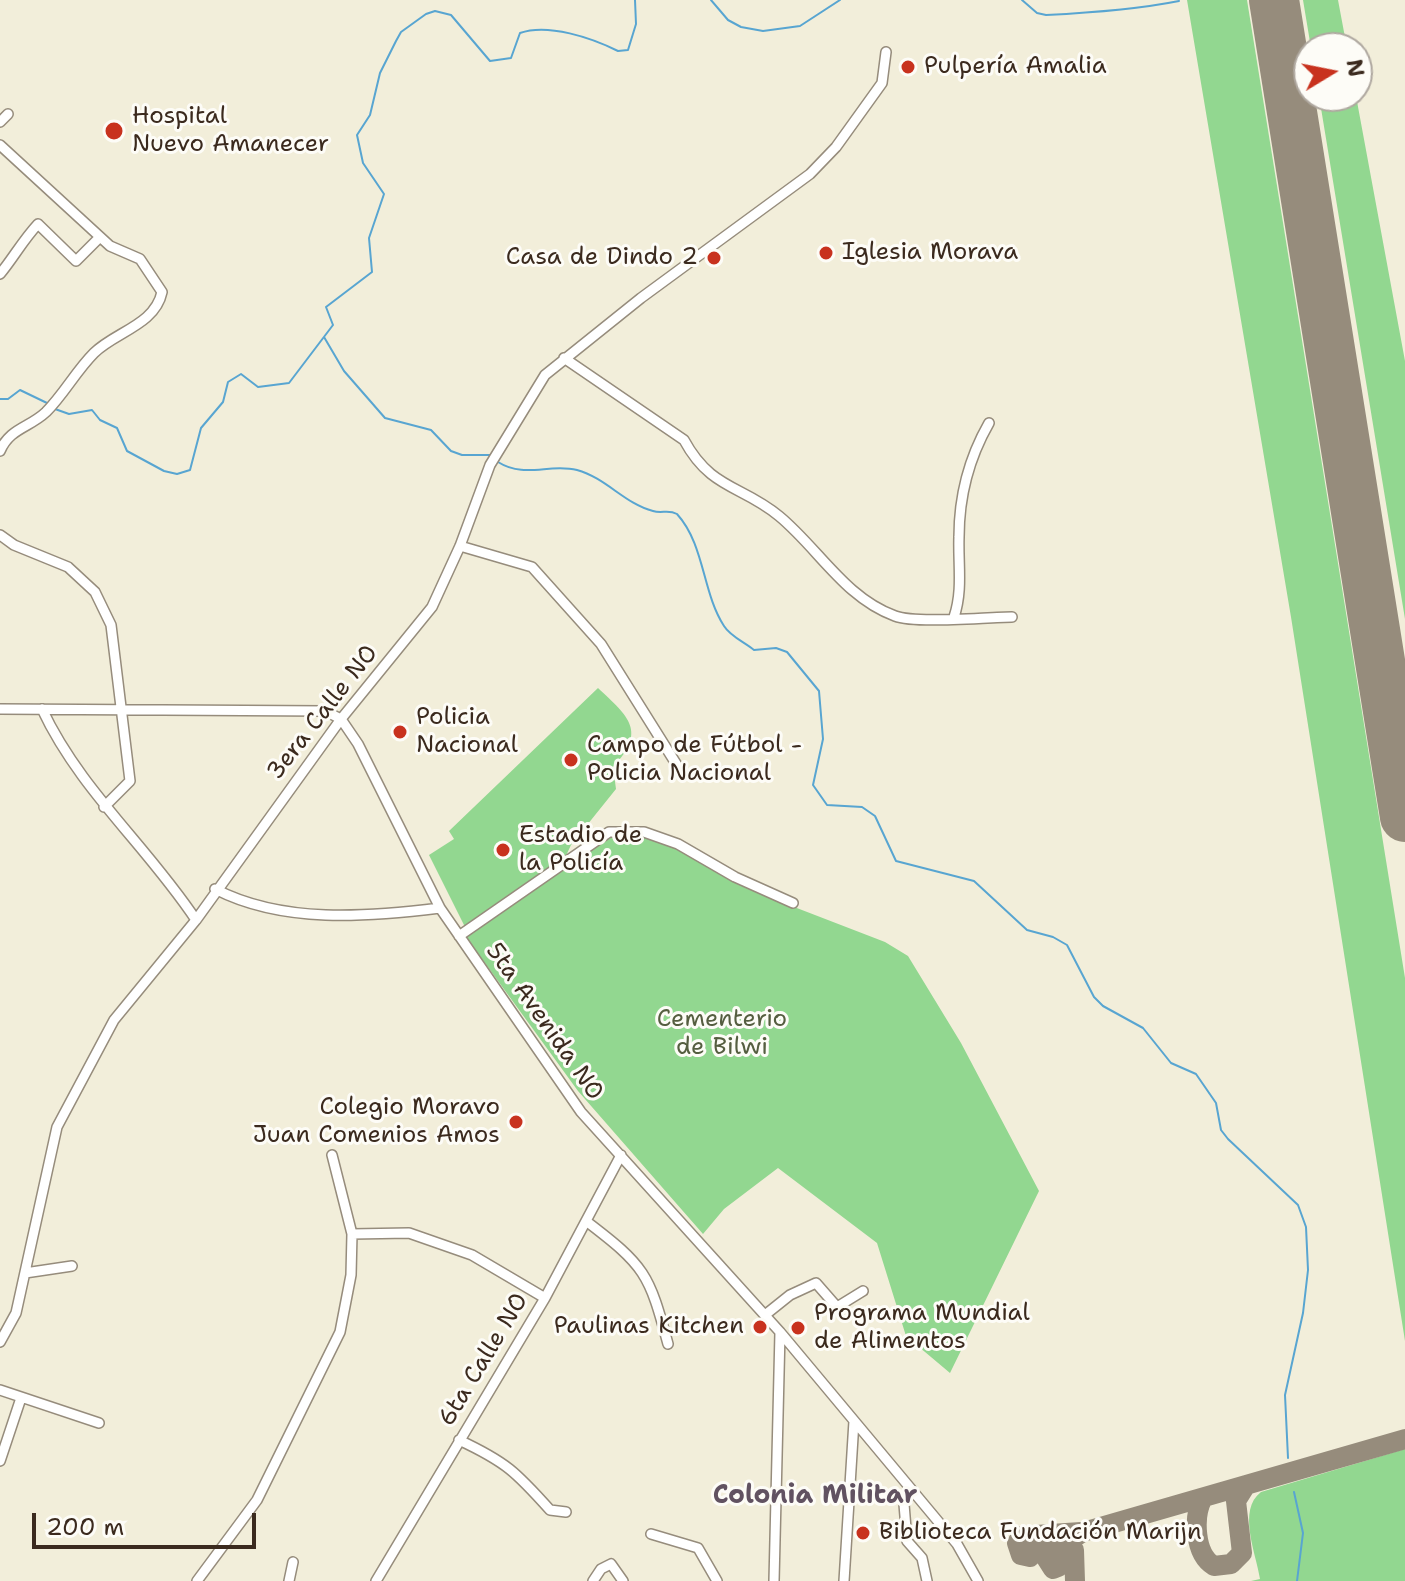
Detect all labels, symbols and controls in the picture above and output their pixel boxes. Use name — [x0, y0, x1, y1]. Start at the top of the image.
north arrow — [1293, 32, 1373, 112]
place label: Pulpería Amalia — [924, 53, 1107, 81]
text: N — [1339, 57, 1371, 79]
marker: Pulpería Amalia — [899, 58, 917, 76]
place label: Hospital Nuevo Amanecer — [132, 103, 329, 159]
marker: Hospital Nuevo Amanecer — [103, 120, 125, 142]
place label: Iglesia Morava — [842, 239, 1018, 267]
place label: Casa de Dindo 2 — [506, 244, 698, 272]
marker: Iglesia Morava — [817, 244, 835, 262]
marker: Casa de Dindo 2 — [705, 249, 723, 267]
street label: 3era Calle NO — [261, 640, 385, 786]
place label: Policia Nacional — [416, 704, 518, 760]
marker: Policia Nacional — [391, 723, 409, 741]
place label: Campo de Fútbol - Policia Nacional — [587, 732, 802, 788]
marker: Campo de Fútbol - Policia Nacional — [562, 751, 580, 769]
place label: Estadio de la Policía — [519, 822, 642, 878]
marker: Estadio de la Policía — [494, 841, 512, 859]
street label: 5ta Avenida NO — [479, 938, 609, 1106]
park label: Cementerio de Bilwi — [657, 1006, 787, 1062]
place label: Colegio Moravo Juan Comenios Amos — [253, 1094, 500, 1150]
marker: Colegio Moravo Juan Comenios Amos — [507, 1113, 525, 1131]
street label: 6ta Calle NO — [433, 1288, 535, 1432]
place label: Programa Mundial de Alimentos — [814, 1300, 1030, 1356]
place label: Paulinas Kitchen — [554, 1313, 744, 1341]
marker: Paulinas Kitchen — [751, 1318, 769, 1336]
marker: Programa Mundial de Alimentos — [789, 1319, 807, 1337]
district label: Colonia Militar — [713, 1480, 917, 1512]
scale bar — [36, 1497, 260, 1547]
text: 200 m — [46, 1511, 124, 1543]
place label: Biblioteca Fundación Marijn — [879, 1519, 1202, 1547]
marker: Biblioteca Fundación Marijn — [854, 1524, 872, 1542]

